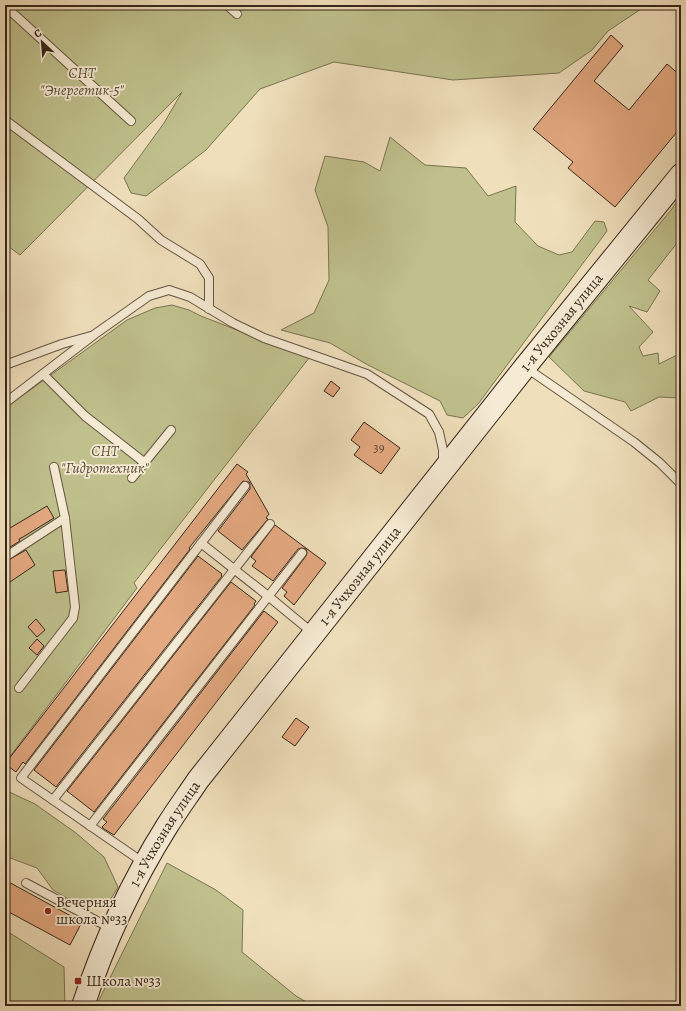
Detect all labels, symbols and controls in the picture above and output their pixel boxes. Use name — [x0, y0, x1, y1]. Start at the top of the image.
north arrow — [22, 22, 62, 62]
text: С — [32, 25, 44, 42]
park label: СНТ "Энергетик-5" — [40, 63, 125, 100]
street label: 1-я Учхозная улица — [515, 269, 607, 376]
house number: 39 — [373, 439, 385, 456]
park label: СНТ "Гидротехник" — [61, 441, 150, 478]
street label: 1-я Учхозная улица — [314, 522, 405, 630]
street label: 1-я Учхозная улица — [124, 777, 205, 890]
place label: Вечерняя школа №33 — [56, 892, 127, 929]
marker: Вечерняя школа №33 — [43, 906, 53, 916]
place label: Школа №33 — [86, 971, 161, 991]
marker: Школа №33 — [73, 976, 83, 986]

